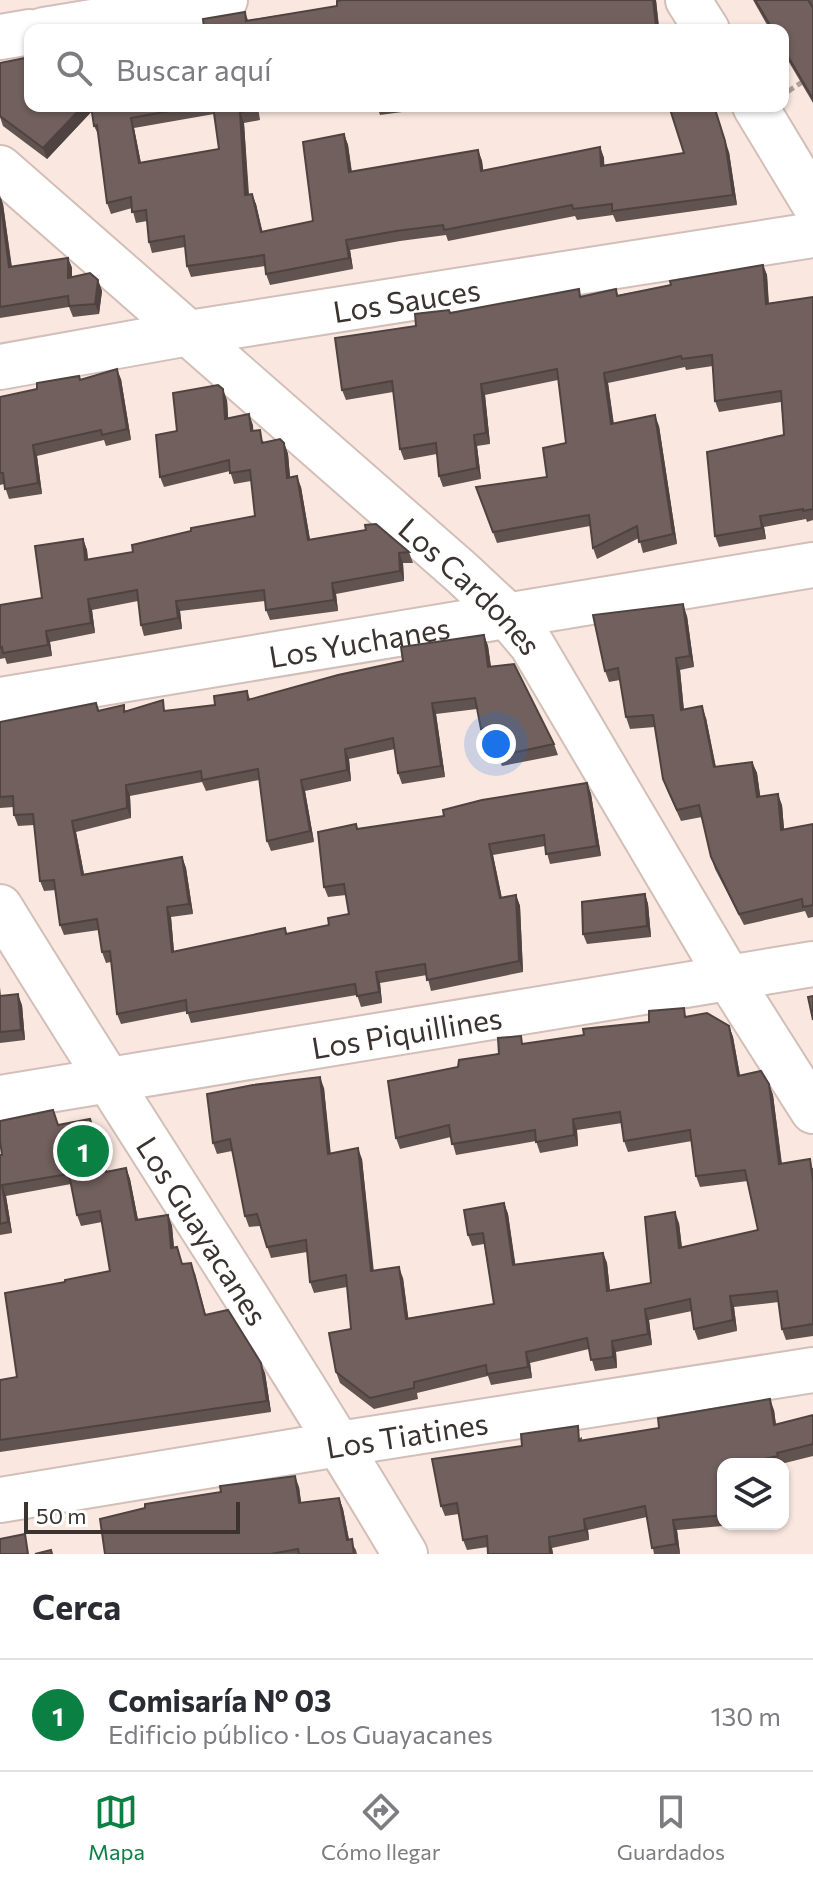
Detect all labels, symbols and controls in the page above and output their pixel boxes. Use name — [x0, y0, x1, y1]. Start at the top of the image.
search box — [24, 24, 789, 112]
icon: search — [52, 46, 96, 90]
text: Buscar aquí — [116, 50, 272, 87]
street label: Los Sauces — [330, 269, 483, 329]
street label: Los Cardones — [392, 509, 551, 660]
street label: Los Yuchanes — [266, 607, 452, 674]
your location — [476, 724, 516, 764]
street label: Los Piquillines — [309, 997, 504, 1065]
pin: 1 — [57, 1121, 109, 1181]
street label: Los Guayacanes — [130, 1129, 278, 1331]
street label: Los Tiatines — [323, 1403, 490, 1464]
map controls — [717, 1458, 789, 1530]
button: layers — [717, 1458, 789, 1530]
scale bar — [24, 1498, 240, 1534]
text: 50 m — [36, 1502, 86, 1529]
text: Cerca — [32, 1585, 121, 1627]
text: Comisaría Nº 03 — [108, 1681, 332, 1718]
text: 1 — [52, 1700, 64, 1731]
text: 130 m — [710, 1700, 781, 1731]
text: Edificio público · Los Guayacanes — [108, 1718, 493, 1749]
tab: Mapa — [88, 1790, 145, 1865]
tab: Cómo llegar — [321, 1790, 441, 1865]
tab: Guardados — [617, 1790, 725, 1865]

